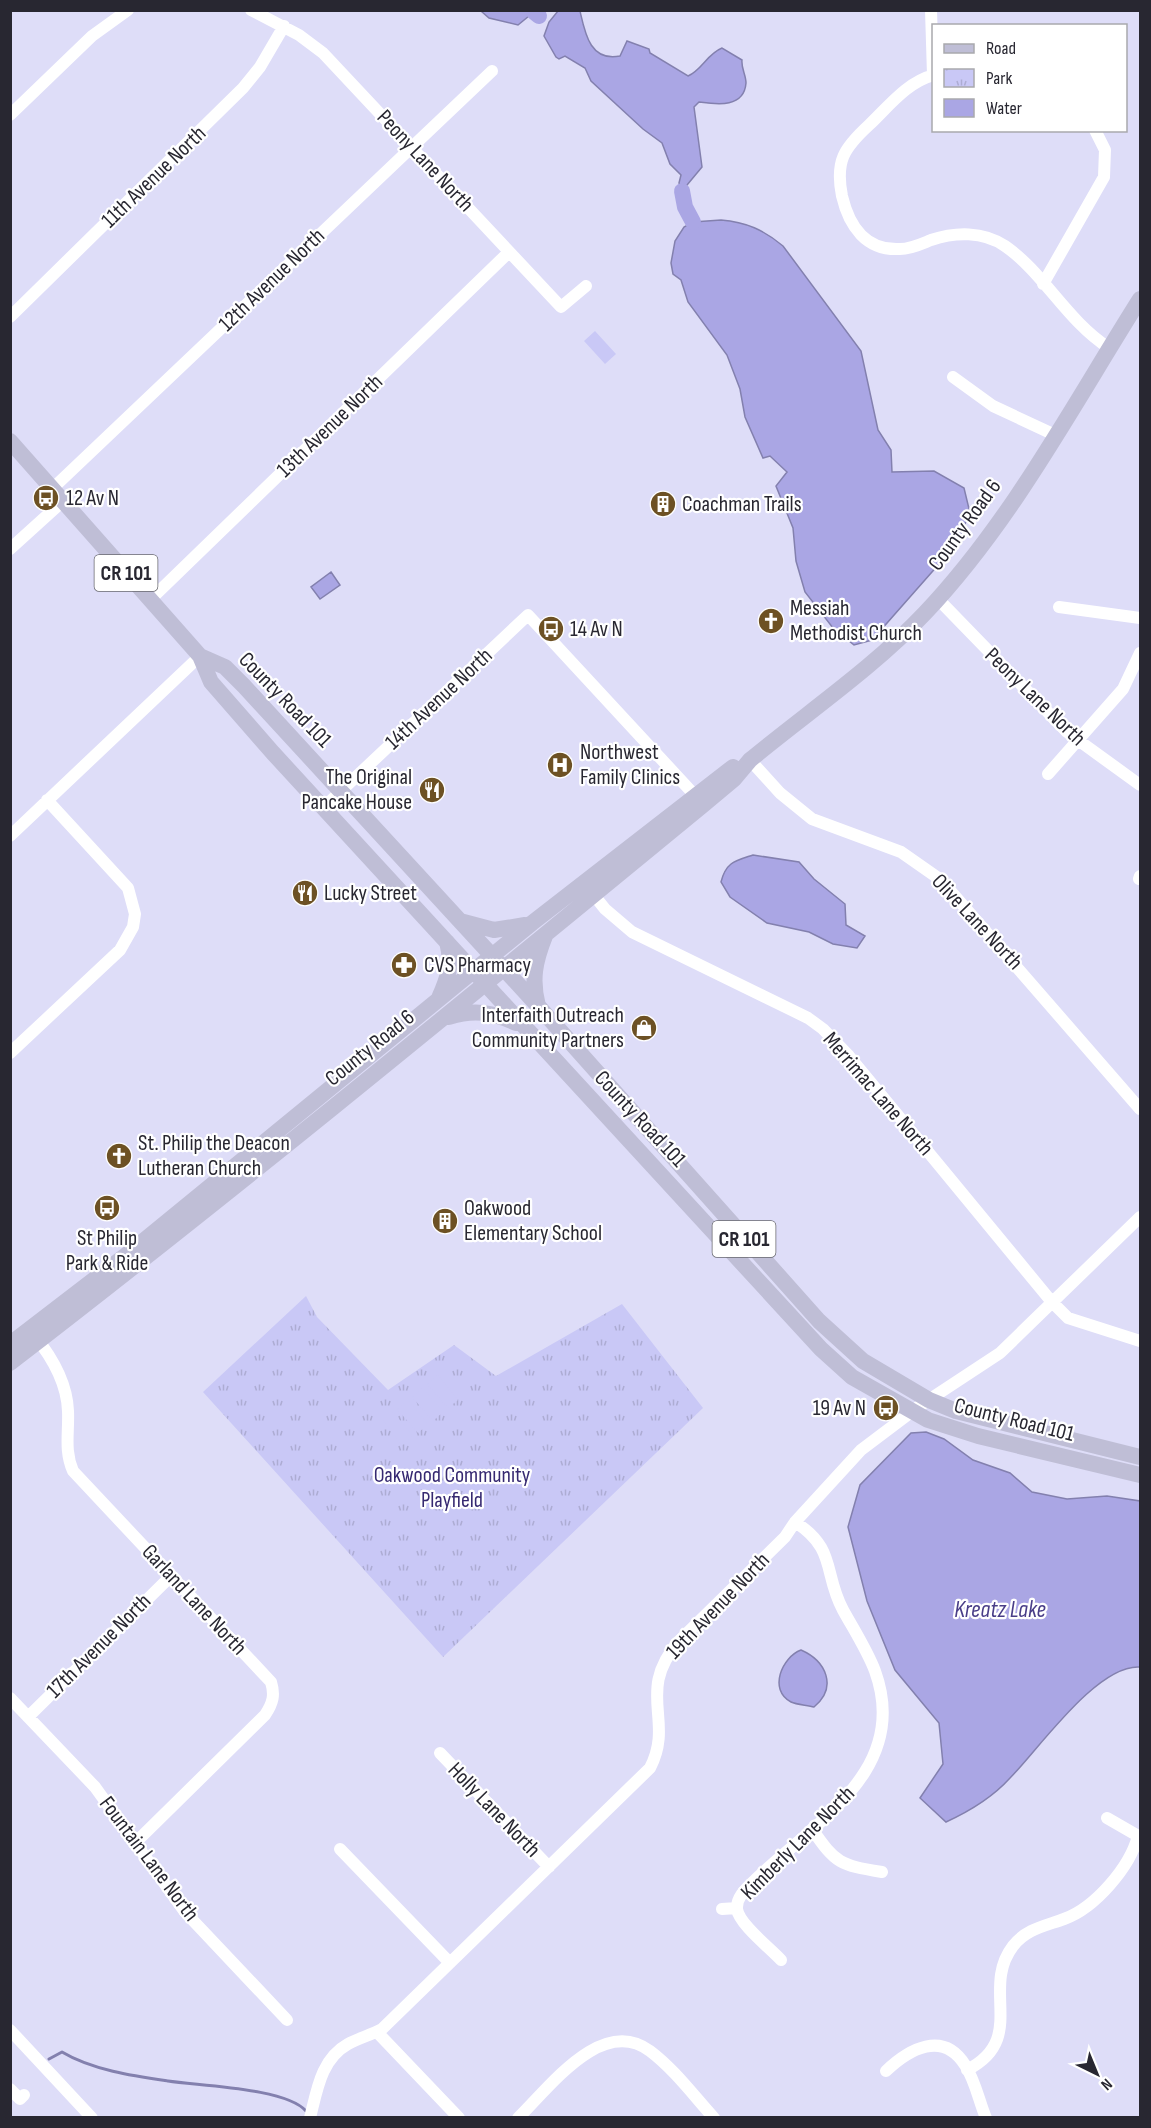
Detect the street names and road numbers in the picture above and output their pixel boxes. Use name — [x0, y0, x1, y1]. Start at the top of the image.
street label: Peony Lane North — [371, 104, 479, 218]
street label: 11th Avenue North — [96, 120, 212, 234]
street label: 12th Avenue North — [213, 223, 331, 337]
street label: 13th Avenue North — [271, 369, 389, 483]
street label: County Road 6 — [923, 474, 1007, 576]
road number: CR 101 — [94, 555, 158, 591]
street label: 14th Avenue North — [380, 642, 498, 756]
street label: Peony Lane North — [979, 642, 1091, 752]
street label: County Road 101 — [233, 647, 337, 754]
street label: Olive Lane North — [926, 868, 1028, 976]
street label: County Road 6 — [320, 1004, 420, 1092]
street label: Merrimac Lane North — [817, 1027, 939, 1161]
street label: County Road 101 — [588, 1065, 692, 1173]
road number: CR 101 — [712, 1221, 776, 1257]
street label: County Road 101 — [951, 1392, 1077, 1448]
street label: Garland Lane North — [136, 1539, 252, 1661]
street label: 19th Avenue North — [661, 1547, 775, 1665]
street label: 17th Avenue North — [41, 1588, 157, 1704]
street label: Holly Lane North — [442, 1757, 546, 1863]
street label: Kimberly Lane North — [735, 1780, 861, 1906]
street label: Fountain Lane North — [93, 1791, 205, 1927]

